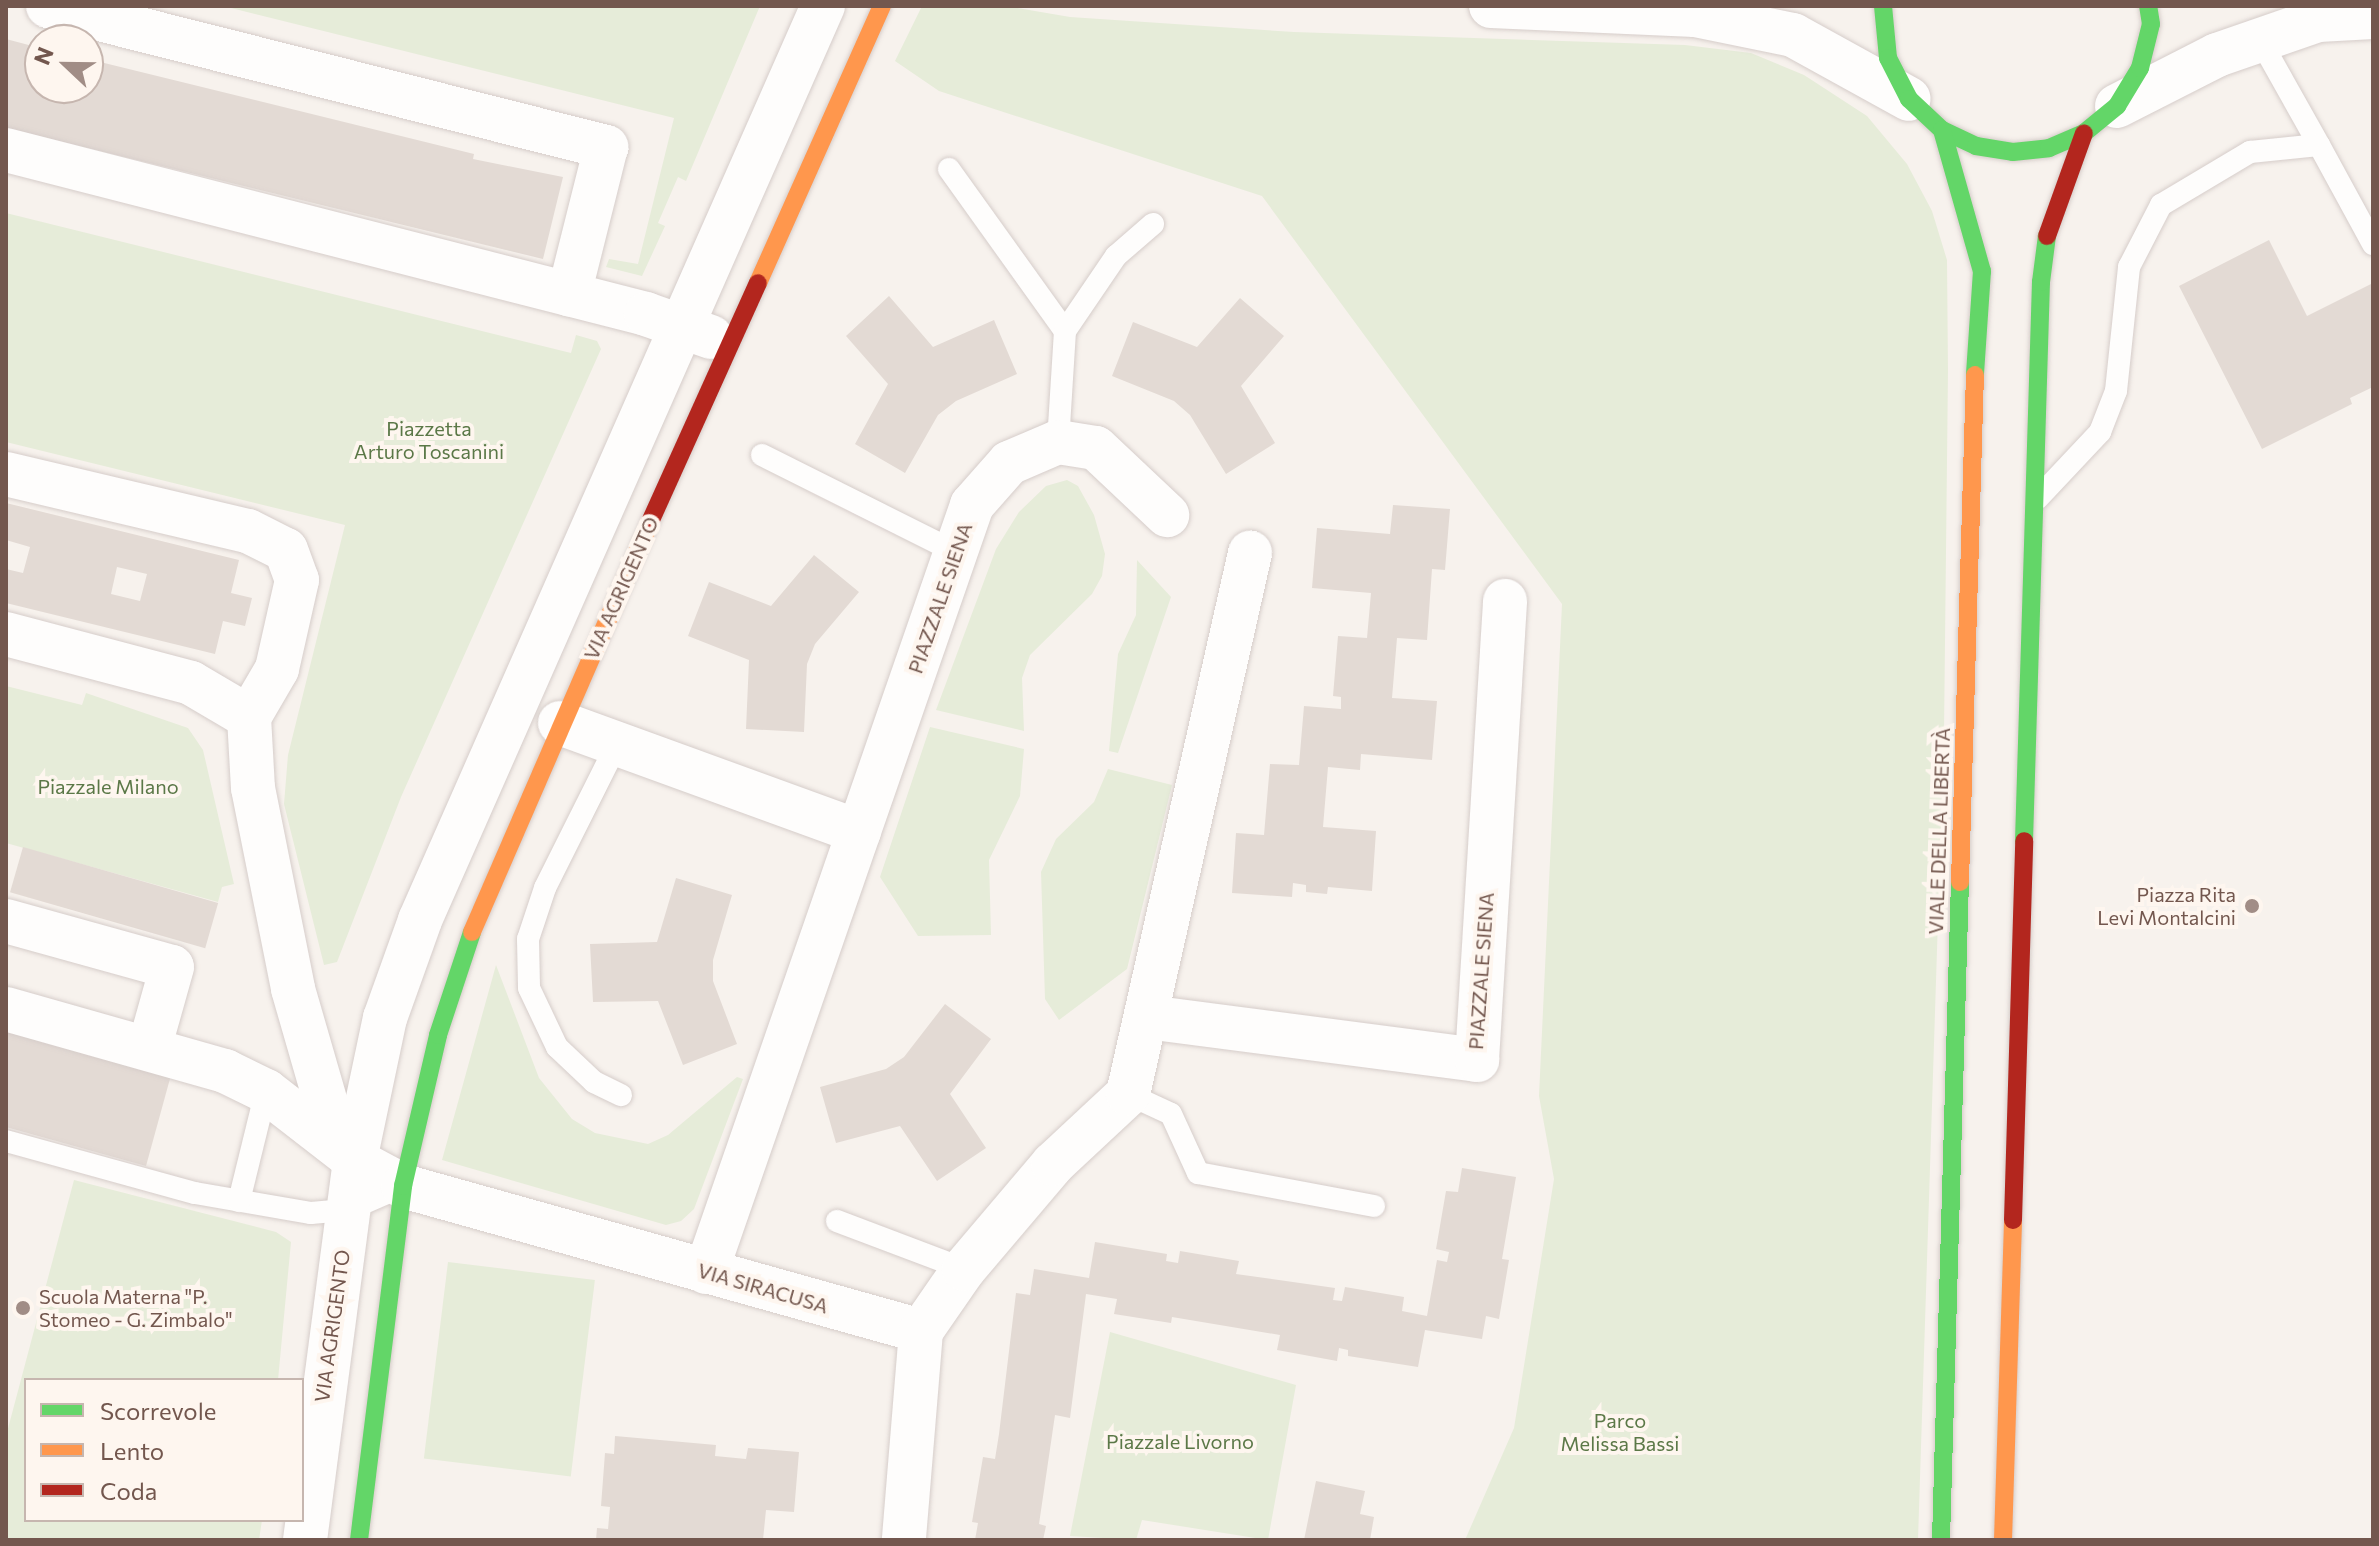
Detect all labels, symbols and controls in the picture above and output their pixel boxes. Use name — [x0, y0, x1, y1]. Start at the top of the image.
north arrow — [24, 24, 104, 104]
text: N — [28, 43, 59, 68]
park label: Piazzetta Arturo Toscanini — [354, 417, 504, 464]
street label: VIA AGRIGENTO — [579, 513, 663, 663]
street label: PIAZZALE SIENA — [903, 519, 977, 677]
street label: VIALE DELLA LIBERTÀ — [1923, 727, 1955, 935]
park label: Piazzale Milano — [37, 774, 179, 798]
place label: Piazza Rita Levi Montalcini — [2097, 882, 2236, 929]
street label: PIAZZALE SIENA — [1464, 891, 1498, 1051]
marker: Piazza Rita Levi Montalcini — [2243, 897, 2261, 915]
street label: VIA AGRIGENTO — [309, 1248, 355, 1404]
street label: VIA SIRACUSA — [695, 1258, 831, 1318]
place label: Scuola Materna "P. Stomeo - G. Zimbalo" — [39, 1284, 233, 1331]
marker: Scuola Materna "P. Stomeo - G. Zimbalo" — [14, 1299, 32, 1317]
legend — [24, 1378, 304, 1522]
text: Scorrevole — [100, 1396, 216, 1425]
park label: Parco Melissa Bassi — [1560, 1409, 1680, 1456]
park label: Piazzale Livorno — [1106, 1429, 1254, 1453]
text: Lento — [100, 1436, 164, 1465]
text: Coda — [100, 1476, 157, 1505]

